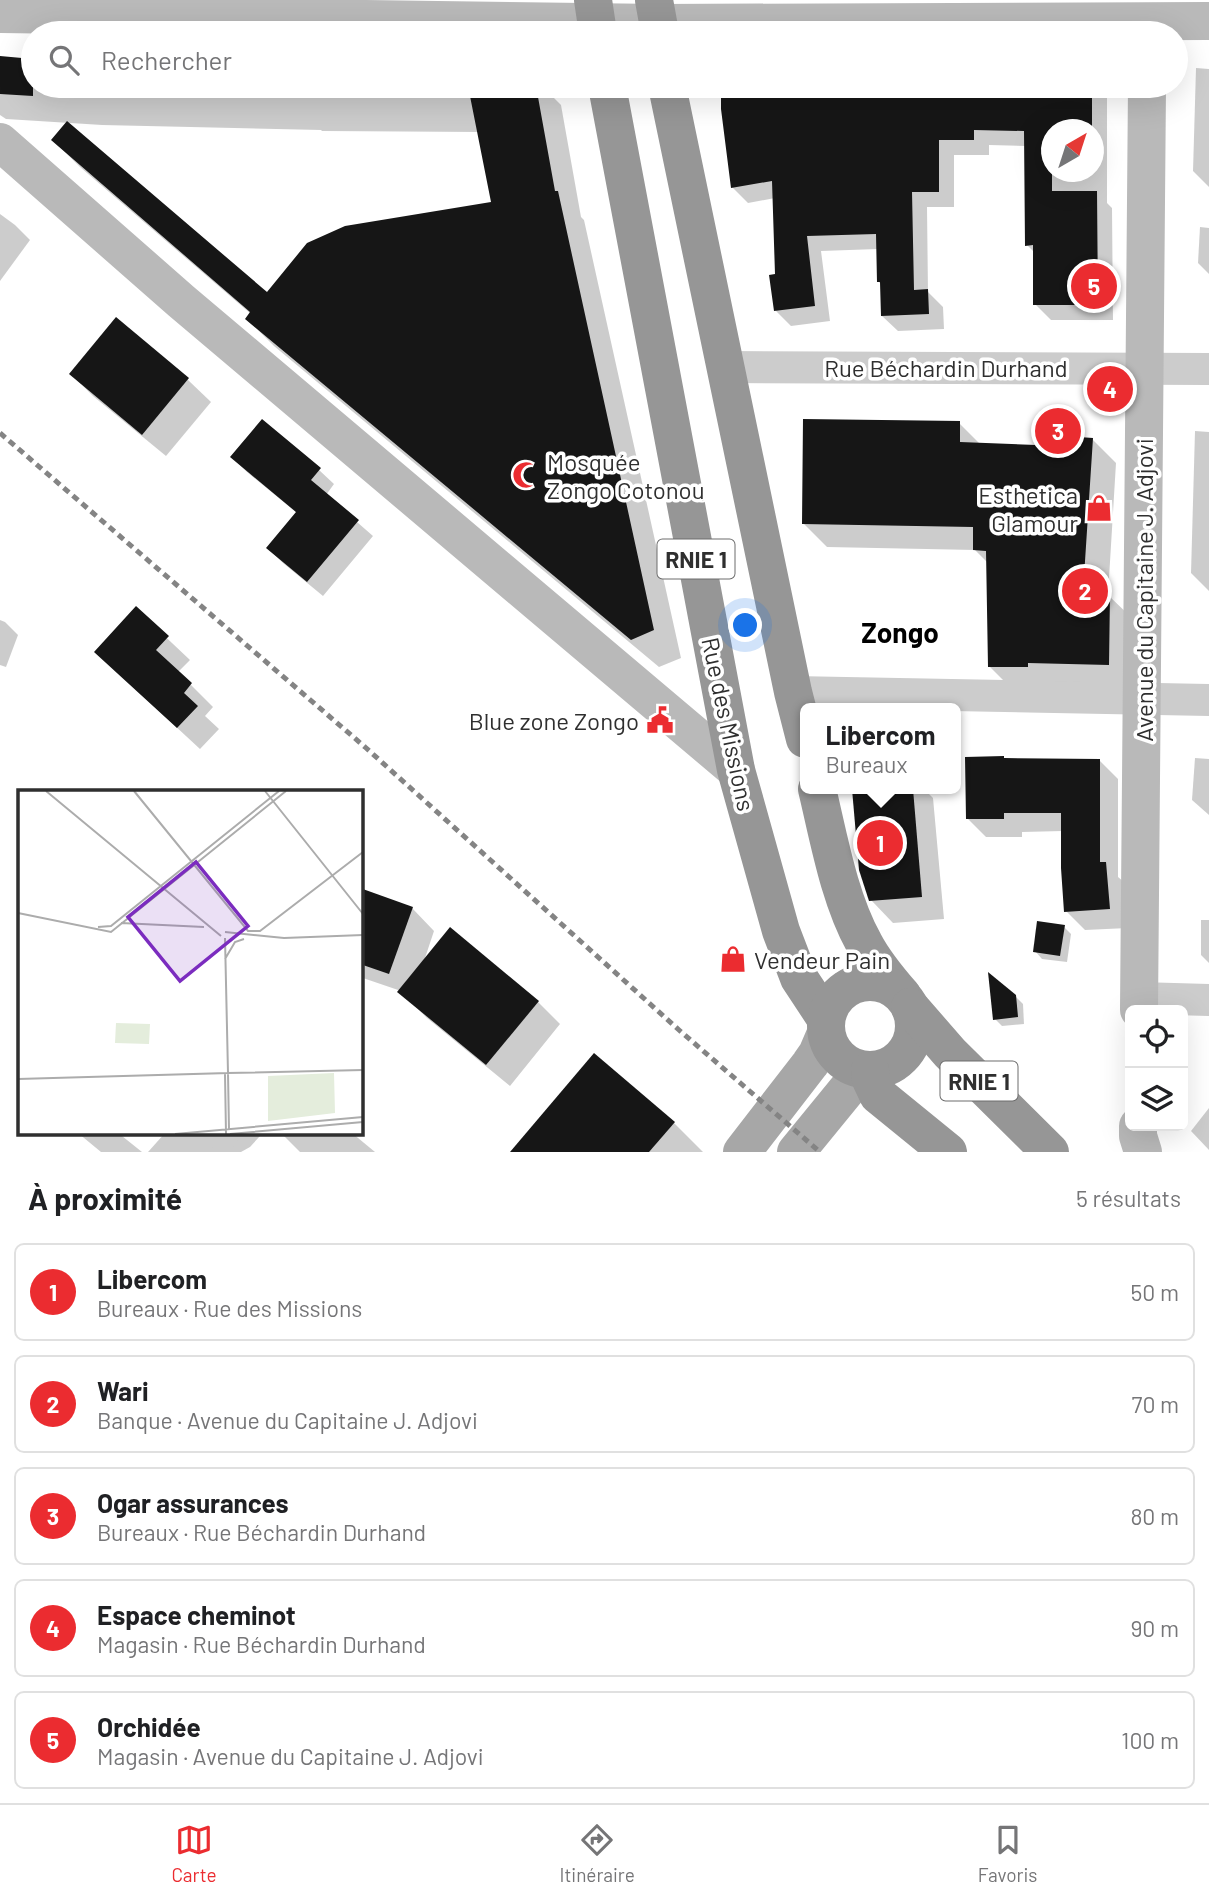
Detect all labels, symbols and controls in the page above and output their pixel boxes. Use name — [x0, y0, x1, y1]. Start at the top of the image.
search box — [21, 21, 1188, 98]
icon: search — [45, 41, 83, 79]
text: Rechercher — [101, 44, 232, 75]
north arrow — [1041, 119, 1104, 182]
pin: 5 — [1071, 260, 1117, 312]
street label: Rue Béchardin Durhand — [824, 353, 1068, 382]
pin: 4 — [1087, 363, 1133, 415]
pin: 3 — [1035, 405, 1081, 457]
street label: Avenue du Capitaine J. Adjovi — [1129, 438, 1158, 742]
place label: Mosquée Zongo Cotonou — [547, 447, 705, 504]
mosque icon: Mosquée Zongo Cotonou — [511, 460, 541, 490]
place label: Esthetica Glamour — [978, 480, 1078, 537]
shop icon: Esthetica Glamour — [1084, 493, 1114, 523]
road number: RNIE 1 — [658, 540, 734, 579]
pin: 2 — [1062, 565, 1108, 617]
your location — [728, 608, 762, 642]
district label: Zongo — [861, 615, 939, 649]
street label: Rue des Missions — [696, 634, 762, 814]
popup — [800, 703, 961, 794]
public building icon: Blue zone Zongo — [645, 705, 675, 735]
place label: Blue zone Zongo — [469, 706, 639, 735]
text: Libercom — [826, 719, 935, 750]
text: Bureaux — [826, 750, 907, 778]
inset map — [18, 790, 362, 1134]
pin: 1 — [857, 817, 903, 869]
shop icon: Vendeur Pain — [718, 944, 748, 974]
place label: Vendeur Pain — [754, 945, 890, 974]
map controls — [1125, 1005, 1188, 1131]
button: locate — [1125, 1005, 1188, 1068]
road number: RNIE 1 — [940, 1062, 1018, 1100]
button: layers — [1125, 1068, 1188, 1131]
text: À proximité — [28, 1180, 182, 1216]
text: 5 résultats — [1076, 1184, 1181, 1212]
text: Libercom — [97, 1263, 207, 1294]
text: 1 — [49, 1278, 57, 1306]
text: 50 m — [1131, 1278, 1179, 1306]
text: Bureaux · Rue des Missions — [97, 1294, 362, 1322]
text: Wari — [97, 1375, 149, 1406]
text: 2 — [47, 1390, 59, 1418]
text: 70 m — [1132, 1390, 1179, 1418]
text: Banque · Avenue du Capitaine J. Adjovi — [97, 1406, 478, 1434]
text: Ogar assurances — [97, 1487, 289, 1518]
text: 3 — [47, 1502, 59, 1530]
text: 80 m — [1130, 1502, 1179, 1530]
text: Bureaux · Rue Béchardin Durhand — [97, 1518, 426, 1546]
text: Espace cheminot — [97, 1599, 296, 1630]
text: 4 — [46, 1614, 60, 1642]
text: 90 m — [1130, 1614, 1179, 1642]
text: Magasin · Rue Béchardin Durhand — [97, 1630, 426, 1658]
text: Orchidée — [97, 1711, 201, 1742]
text: 5 — [47, 1726, 59, 1754]
text: 100 m — [1121, 1726, 1179, 1754]
text: Magasin · Avenue du Capitaine J. Adjovi — [97, 1742, 484, 1770]
tab: Carte — [171, 1821, 217, 1886]
tab: Itinéraire — [559, 1821, 635, 1886]
tab: Favoris — [978, 1821, 1038, 1886]

